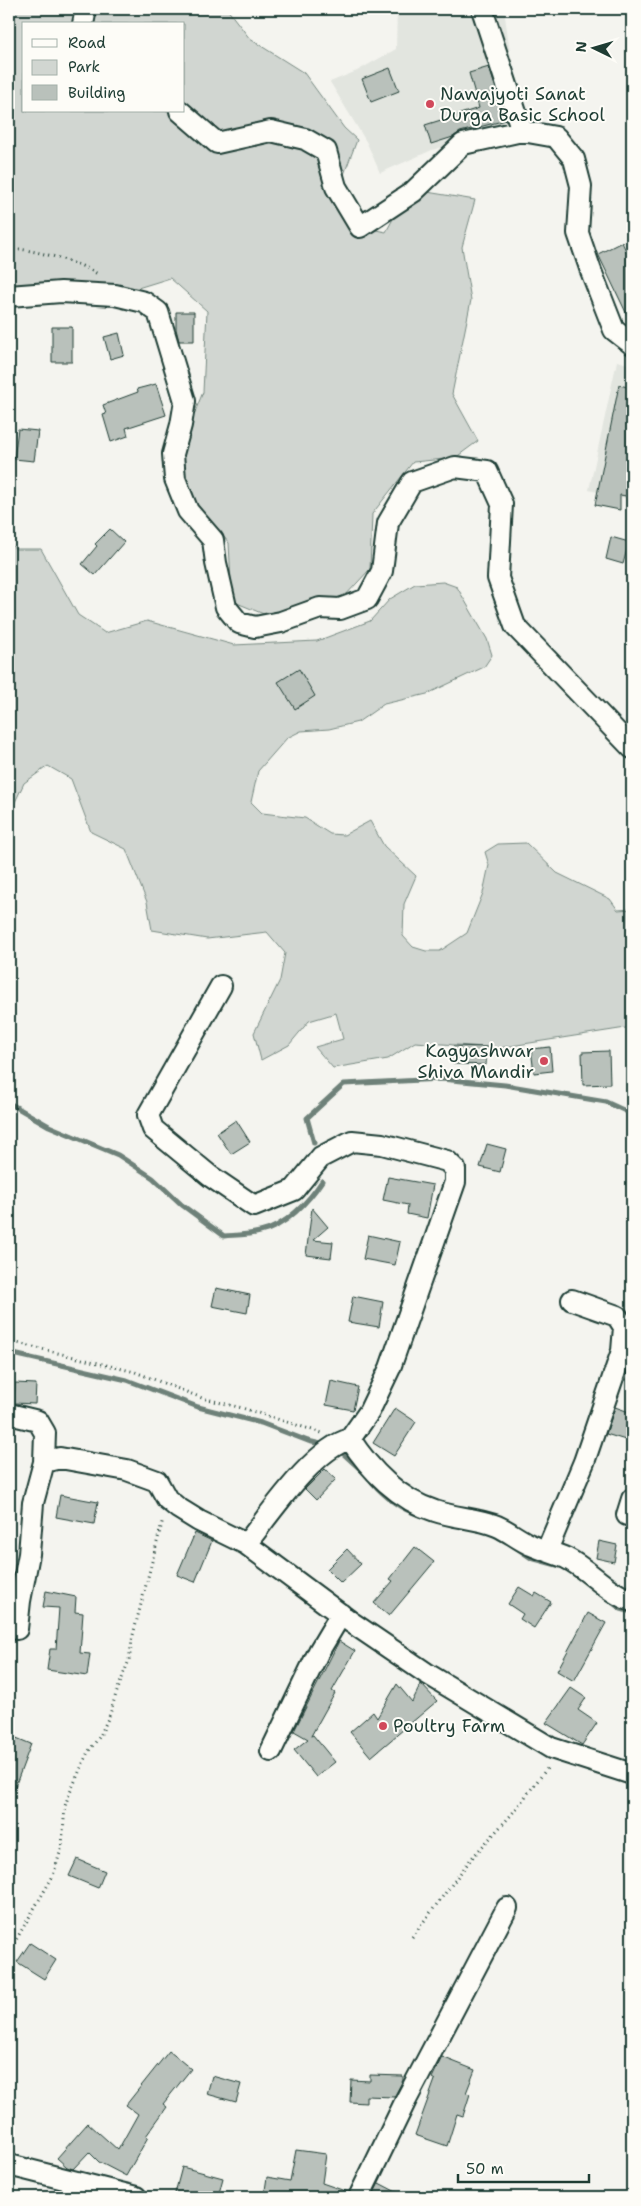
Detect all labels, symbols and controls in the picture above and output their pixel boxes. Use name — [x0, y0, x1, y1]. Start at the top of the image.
legend — [22, 22, 185, 112]
north arrow — [568, 22, 618, 72]
text: Road — [68, 33, 106, 53]
text: N — [572, 41, 590, 53]
text: Park — [68, 57, 100, 77]
place label: Nawajyoti Sanat Durga Basic School — [440, 82, 606, 127]
text: Building — [68, 83, 125, 103]
marker: Nawajyoti Sanat Durga Basic School — [424, 98, 436, 110]
place label: Kagyashwar Shiva Mandir — [417, 1039, 534, 1084]
marker: Kagyashwar Shiva Mandir — [538, 1055, 550, 1067]
place label: Poultry Farm — [393, 1714, 505, 1738]
marker: Poultry Farm — [377, 1720, 389, 1732]
scale bar — [458, 2151, 590, 2183]
text: 50 m — [466, 2159, 504, 2179]

